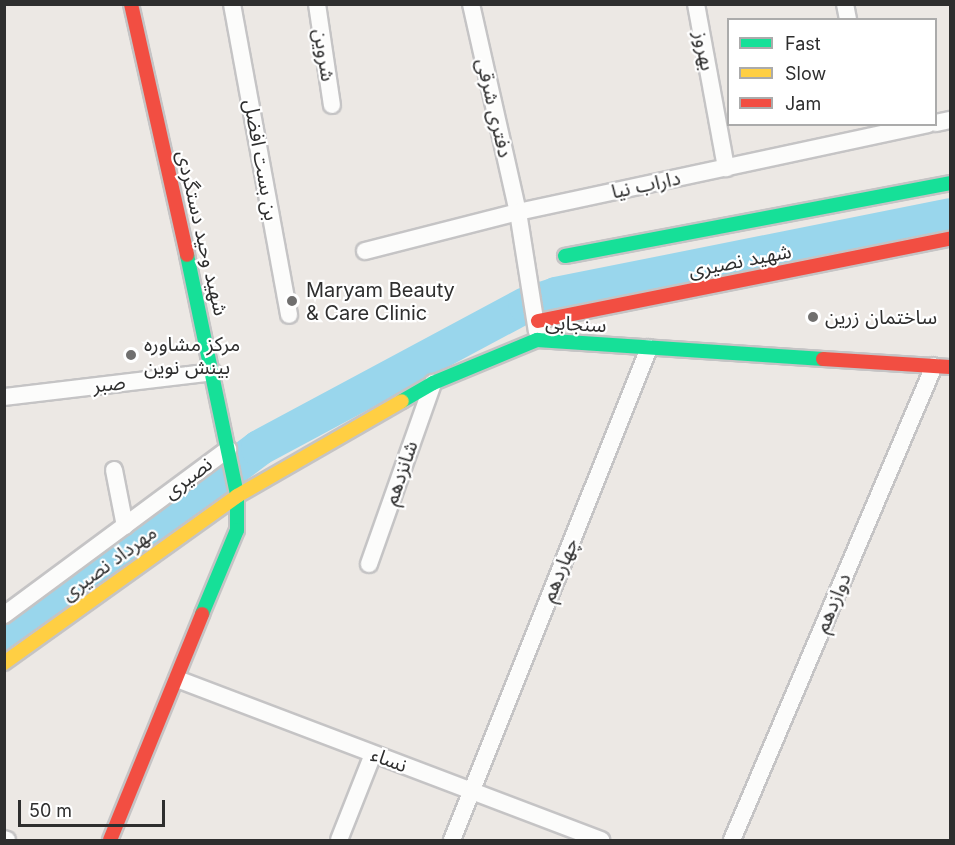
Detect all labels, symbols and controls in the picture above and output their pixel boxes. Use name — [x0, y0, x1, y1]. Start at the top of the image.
legend — [727, 18, 937, 126]
street label: شروین — [308, 27, 340, 83]
street label: بهروز — [688, 29, 720, 73]
text: Fast — [785, 33, 821, 54]
street label: دفتری شرقی — [471, 56, 517, 160]
text: Slow — [785, 63, 826, 84]
text: Jam — [785, 93, 821, 114]
street label: بن بست افضل — [239, 97, 283, 223]
street label: شهید وحید دستگردی — [171, 148, 233, 318]
street label: داراب نیا — [609, 166, 683, 204]
street label: شهید نصیری — [686, 239, 794, 283]
place label: Maryam Beauty & Care Clinic — [306, 278, 455, 325]
marker: Maryam Beauty & Care Clinic — [283, 292, 301, 310]
place label: ساختمان زرین — [825, 305, 937, 329]
street label: سنجابی — [545, 310, 607, 338]
marker: ساختمان زرین — [806, 310, 820, 324]
place label: مرکز مشاوره بینش نوین — [144, 332, 240, 379]
marker: مرکز مشاوره بینش نوین — [122, 346, 140, 364]
street label: صبر — [91, 370, 127, 398]
street label: شانزدهم — [379, 438, 423, 508]
street label: نصیری — [159, 452, 217, 504]
street label: مهرداد نصیری — [56, 520, 162, 606]
street label: چهاردهم — [536, 535, 584, 605]
street label: دوازدهم — [810, 570, 856, 636]
street label: نساء — [368, 742, 410, 778]
scale bar — [21, 788, 168, 826]
text: 50 m — [29, 800, 72, 821]

